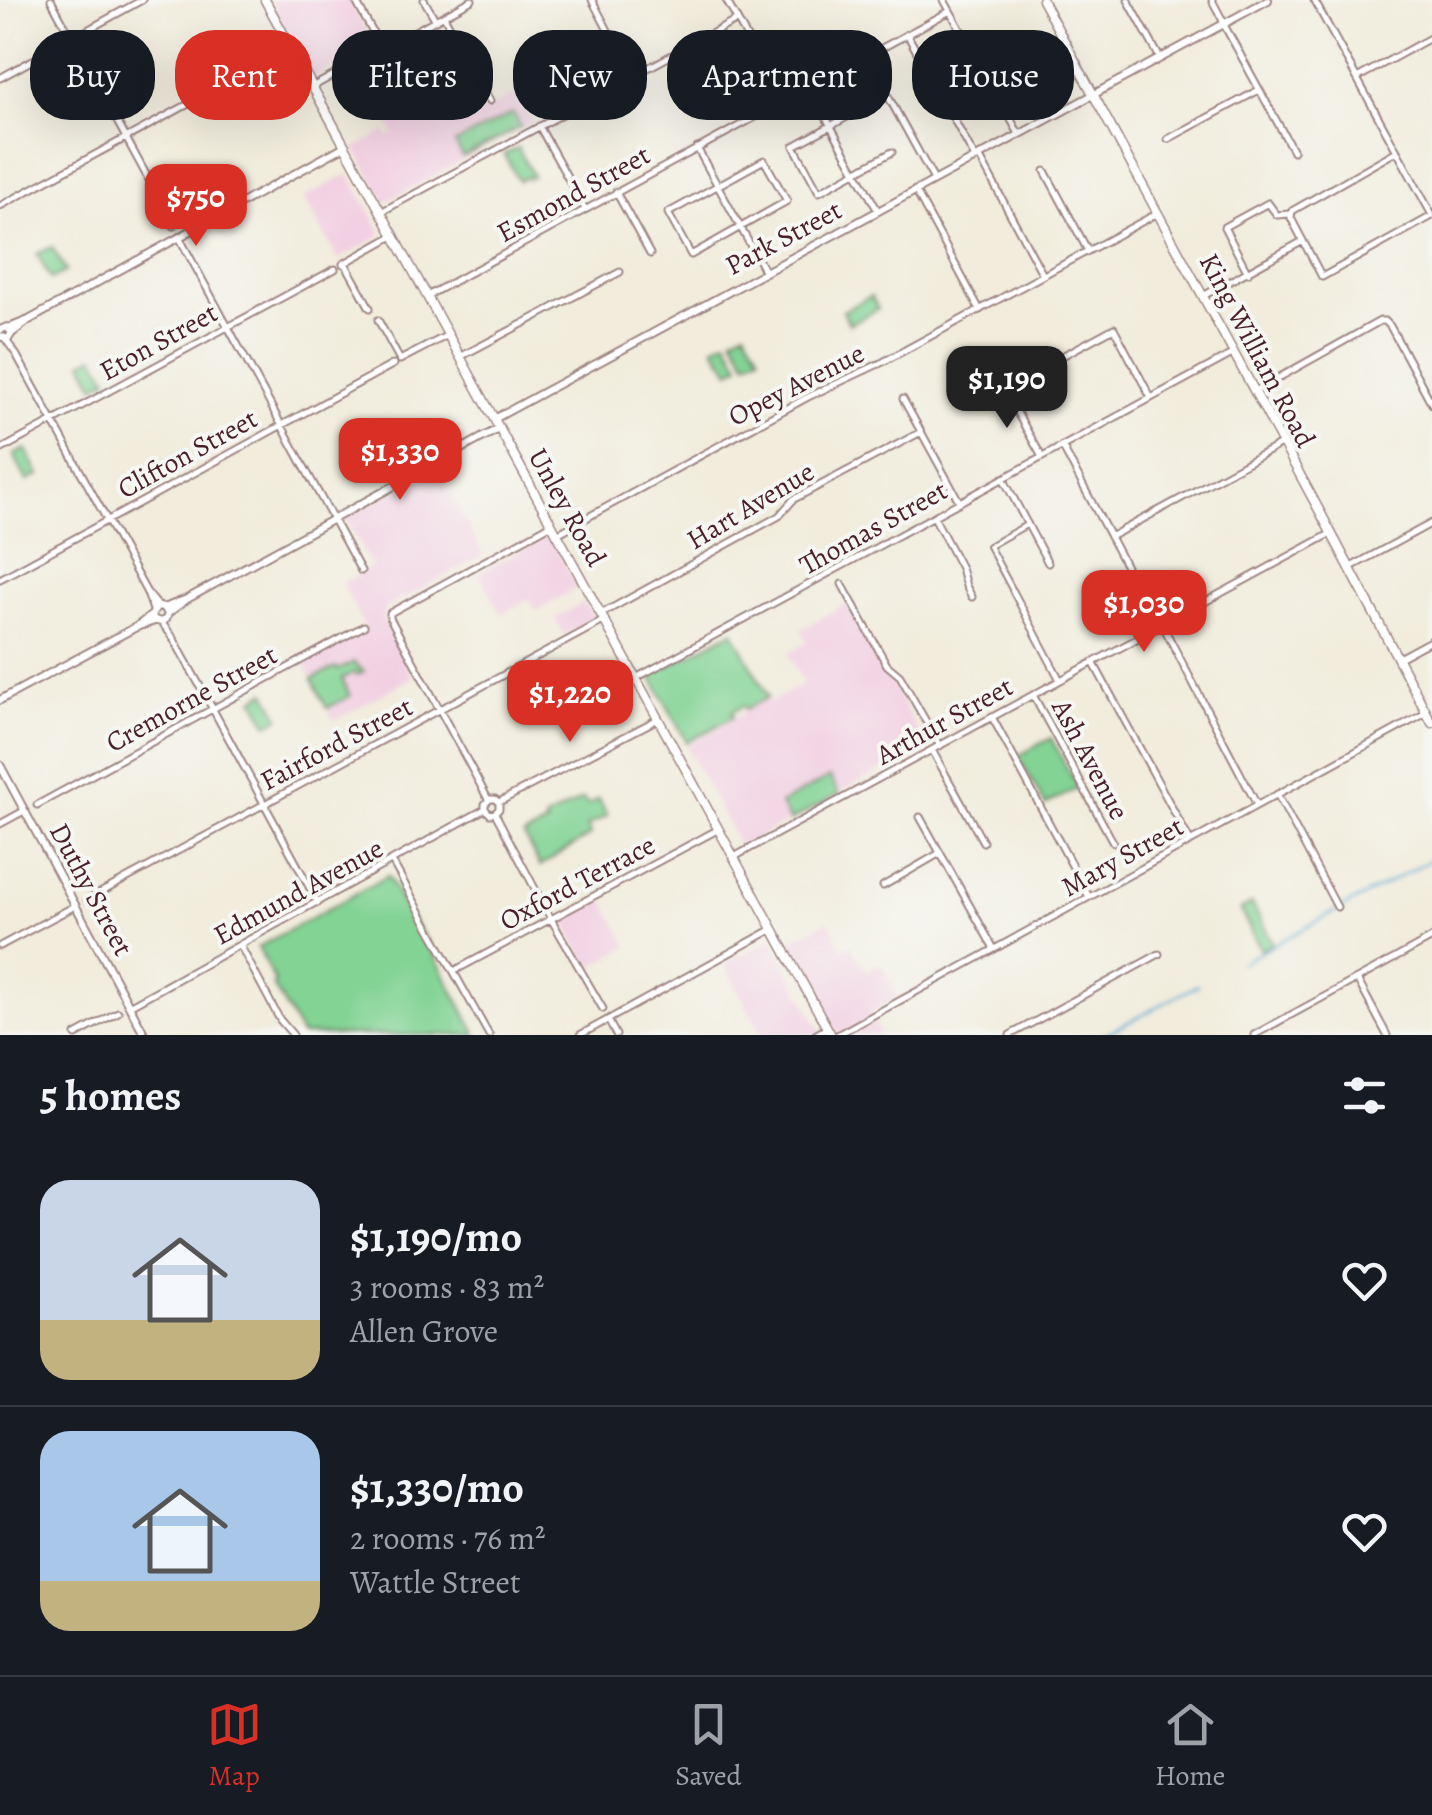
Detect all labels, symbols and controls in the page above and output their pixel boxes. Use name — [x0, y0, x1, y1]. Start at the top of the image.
chip: Buy — [30, 30, 155, 120]
chip: Rent — [175, 30, 312, 120]
chip: Filters — [332, 30, 493, 120]
chip: New — [513, 30, 647, 120]
chip: Apartment — [667, 30, 892, 120]
chip: House — [912, 30, 1074, 120]
street label: Esmond Street — [490, 136, 657, 252]
pin: $750 — [137, 164, 255, 249]
text: $750 — [167, 174, 225, 218]
street label: Park Street — [719, 191, 848, 284]
street label: King William Road — [1190, 247, 1325, 455]
street label: Eton Street — [93, 294, 224, 390]
street label: Opey Avenue — [722, 334, 871, 435]
pin: $1,190 — [926, 346, 1088, 431]
text: $1,190 — [968, 356, 1046, 400]
street label: Clifton Street — [111, 400, 264, 508]
pin: $1,330 — [319, 418, 481, 503]
text: $1,330 — [361, 428, 439, 472]
street label: Unley Road — [519, 442, 616, 574]
street label: Hart Avenue — [680, 453, 821, 559]
street label: Thomas Street — [793, 472, 954, 584]
pin: $1,030 — [1063, 570, 1225, 655]
text: $1,030 — [1104, 580, 1184, 624]
street label: Cremorne Street — [99, 636, 284, 762]
pin: $1,220 — [489, 660, 651, 745]
street label: Arthur Street — [868, 668, 1020, 775]
text: $1,220 — [529, 670, 611, 714]
street label: Fairford Street — [254, 688, 419, 800]
street label: Ash Avenue — [1042, 692, 1138, 826]
street label: Mary Street — [1054, 808, 1191, 906]
street label: Duthy Street — [40, 816, 142, 963]
street label: Oxford Terrace — [493, 826, 662, 940]
street label: Edmund Avenue — [207, 830, 390, 954]
text: 5 homes — [40, 1067, 181, 1124]
icon: filters — [1337, 1068, 1392, 1123]
text: $1,190/mo — [350, 1208, 522, 1265]
icon: home — [120, 1220, 240, 1340]
icon: heart — [1337, 1253, 1392, 1308]
text: 3 rooms · 83 m² — [350, 1265, 544, 1309]
text: Allen Grove — [350, 1309, 498, 1353]
text: $1,330/mo — [350, 1459, 524, 1516]
icon: home — [120, 1471, 240, 1591]
icon: heart — [1337, 1504, 1392, 1559]
text: 2 rooms · 76 m² — [350, 1516, 546, 1560]
text: Wattle Street — [350, 1560, 520, 1604]
tab: Map — [207, 1697, 262, 1795]
tab: Saved — [675, 1697, 742, 1795]
tab: Home — [1155, 1697, 1225, 1795]

